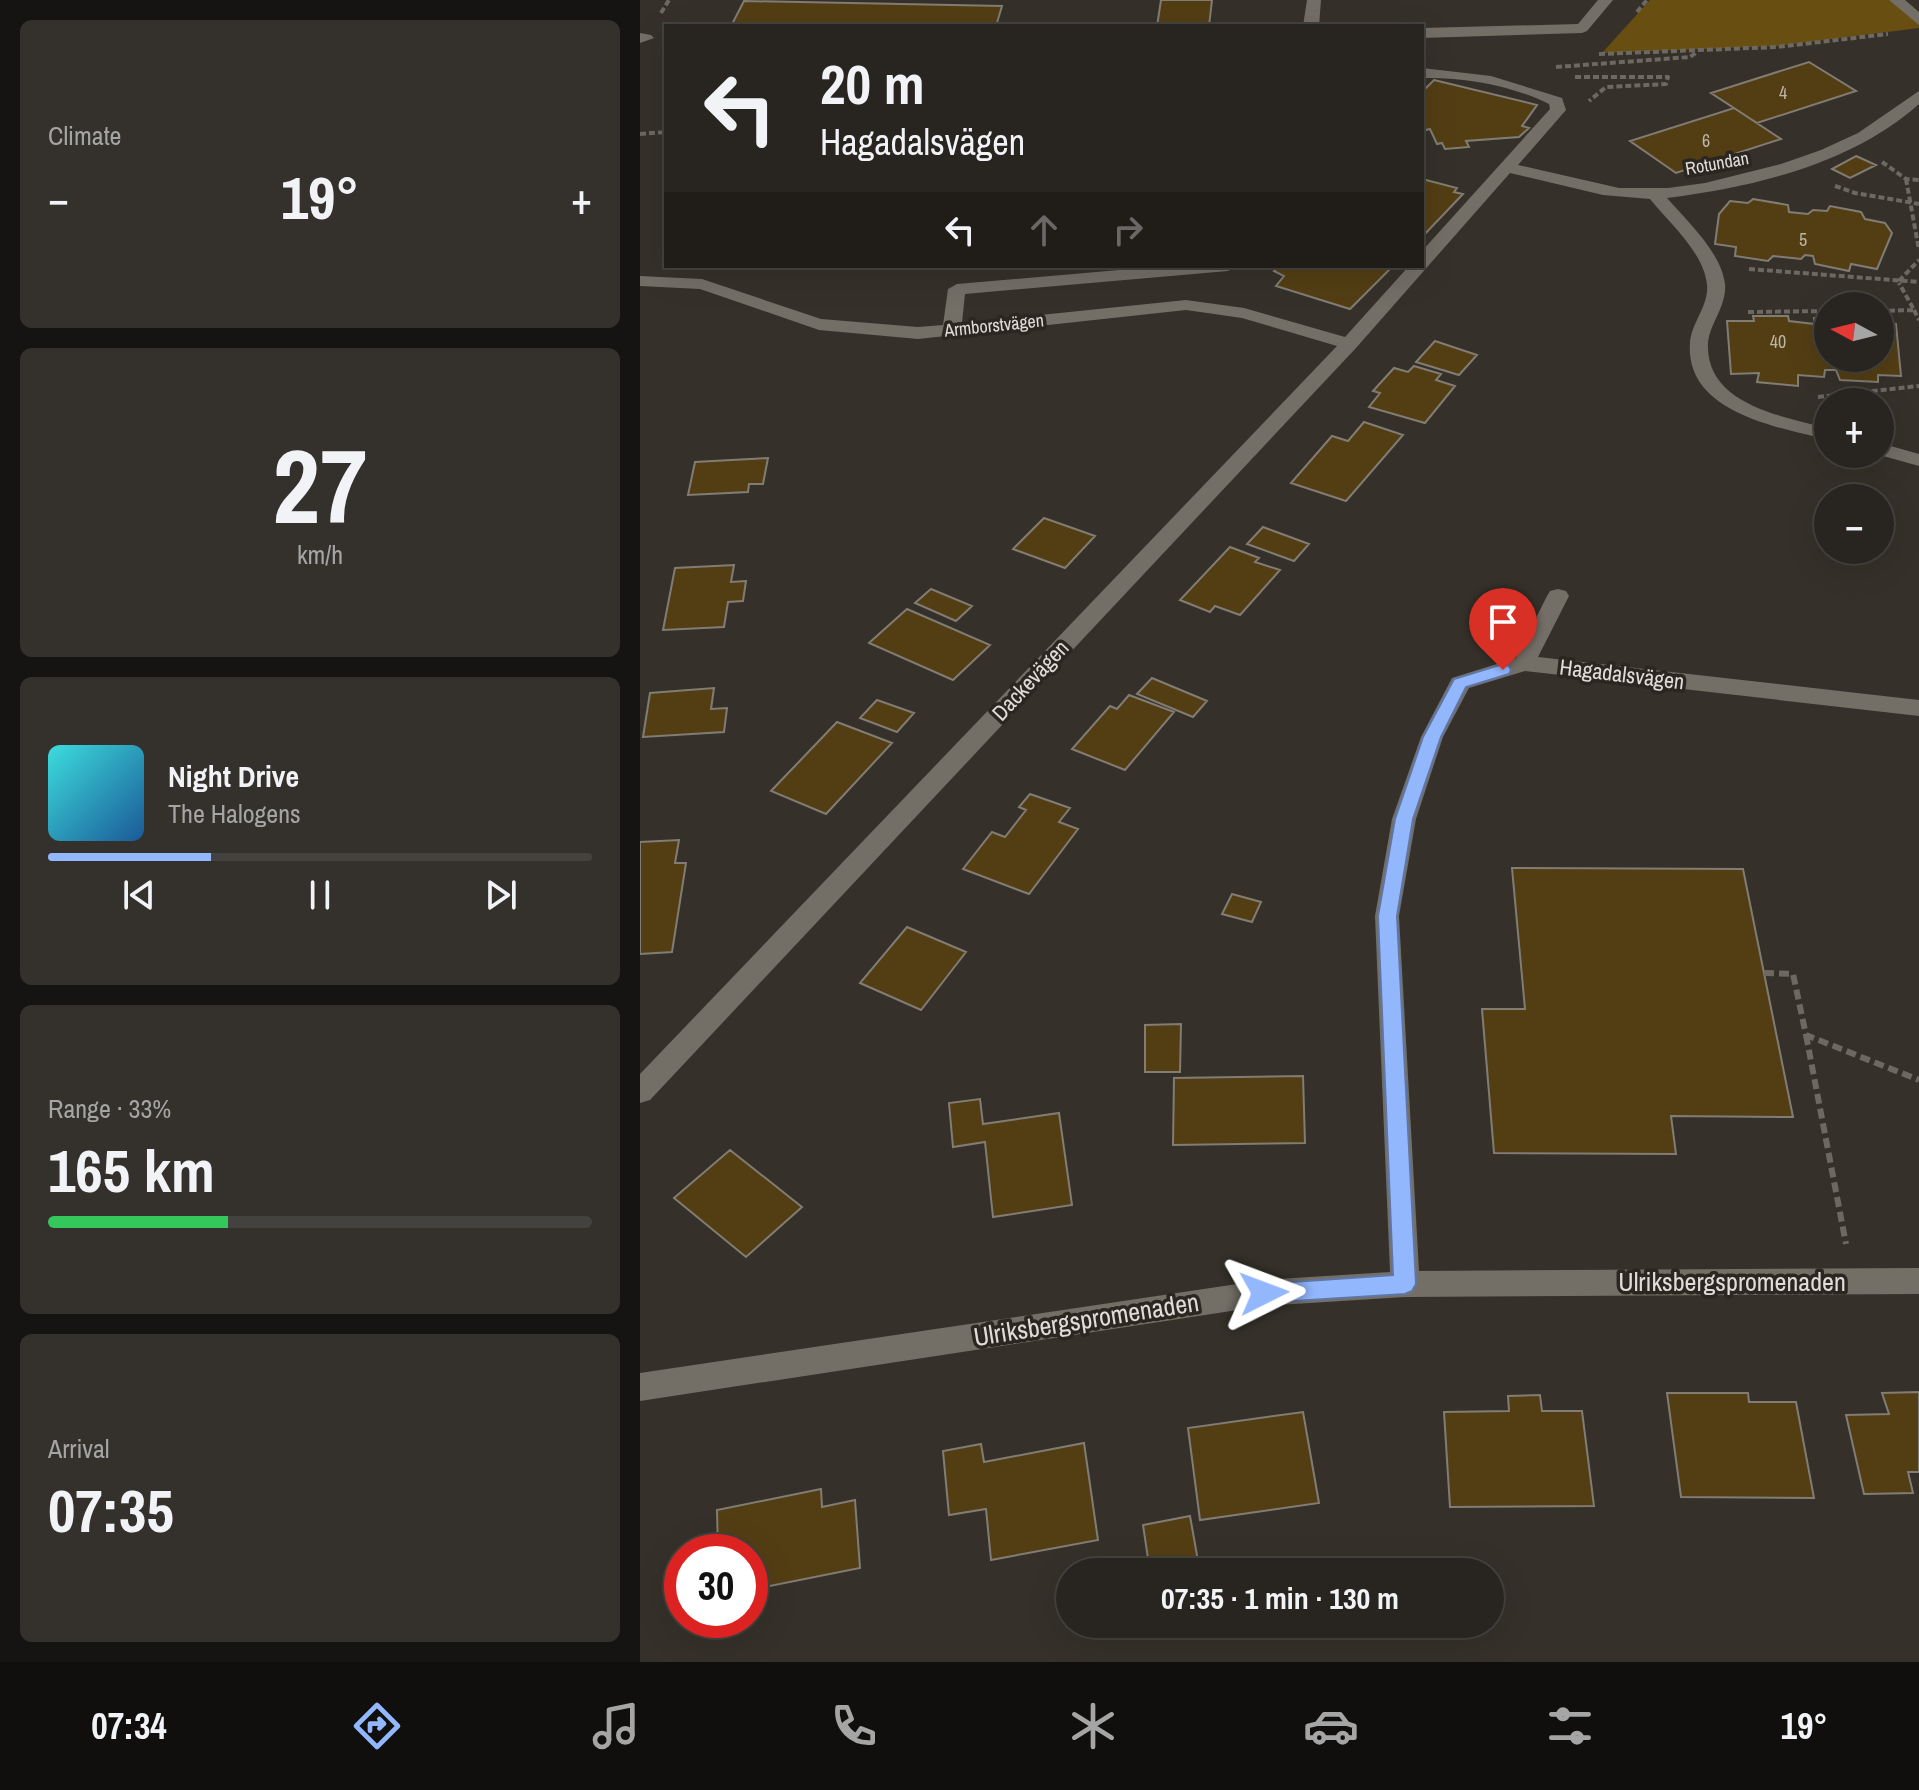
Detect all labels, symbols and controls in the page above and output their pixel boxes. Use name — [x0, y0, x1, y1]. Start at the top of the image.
text: 20 m — [820, 46, 925, 121]
icon: left — [688, 56, 792, 160]
house number: 4 — [1779, 80, 1787, 105]
text: Climate — [48, 118, 121, 153]
text: Hagadalsvägen — [820, 118, 1025, 166]
house number: 6 — [1702, 128, 1710, 153]
street label: Rotundan — [1683, 145, 1751, 181]
text: 19° — [281, 157, 359, 238]
text: − — [48, 168, 69, 228]
text: + — [571, 168, 592, 228]
icon: left — [938, 208, 982, 252]
icon: ahead — [1022, 208, 1066, 252]
icon: right — [1106, 208, 1150, 252]
house number: 5 — [1799, 227, 1807, 252]
north arrow — [1814, 292, 1894, 372]
map controls — [1814, 292, 1894, 564]
street label: Armborstvägen — [942, 307, 1045, 343]
house number: 40 — [1770, 329, 1786, 354]
button: + — [1814, 388, 1894, 468]
text: 27 — [273, 415, 367, 555]
button: − — [1814, 484, 1894, 564]
text: km/h — [297, 537, 343, 572]
pin — [1469, 588, 1537, 670]
icon: arrive — [1481, 600, 1525, 644]
street label: Dackevägen — [985, 633, 1075, 727]
street label: Hagadalsvägen — [1558, 651, 1686, 697]
text: Night Drive — [168, 756, 299, 796]
text: The Halogens — [168, 796, 301, 831]
icon: previous — [117, 873, 161, 917]
icon: pause — [298, 873, 342, 917]
icon: next — [479, 873, 523, 917]
text: Range · 33% — [48, 1091, 171, 1126]
text: 165 km — [48, 1130, 215, 1211]
position arrow — [1222, 1251, 1306, 1335]
street label: Ulriksbergspromenaden — [1618, 1264, 1846, 1299]
street label: Ulriksbergspromenaden — [971, 1284, 1201, 1354]
text: Arrival — [48, 1431, 110, 1466]
text: 07:35 — [48, 1470, 174, 1551]
speed limit sign: 30 — [664, 1534, 768, 1638]
text: 07:35 · 1 min · 130 m — [1161, 1578, 1399, 1618]
icon: directions — [349, 1698, 405, 1754]
icon: music — [588, 1698, 644, 1754]
icon: phone — [826, 1698, 882, 1754]
icon: climate — [1065, 1698, 1121, 1754]
icon: car — [1303, 1698, 1359, 1754]
icon: filters — [1542, 1698, 1598, 1754]
text: 07:34 — [91, 1702, 167, 1750]
text: 19° — [1780, 1702, 1828, 1750]

